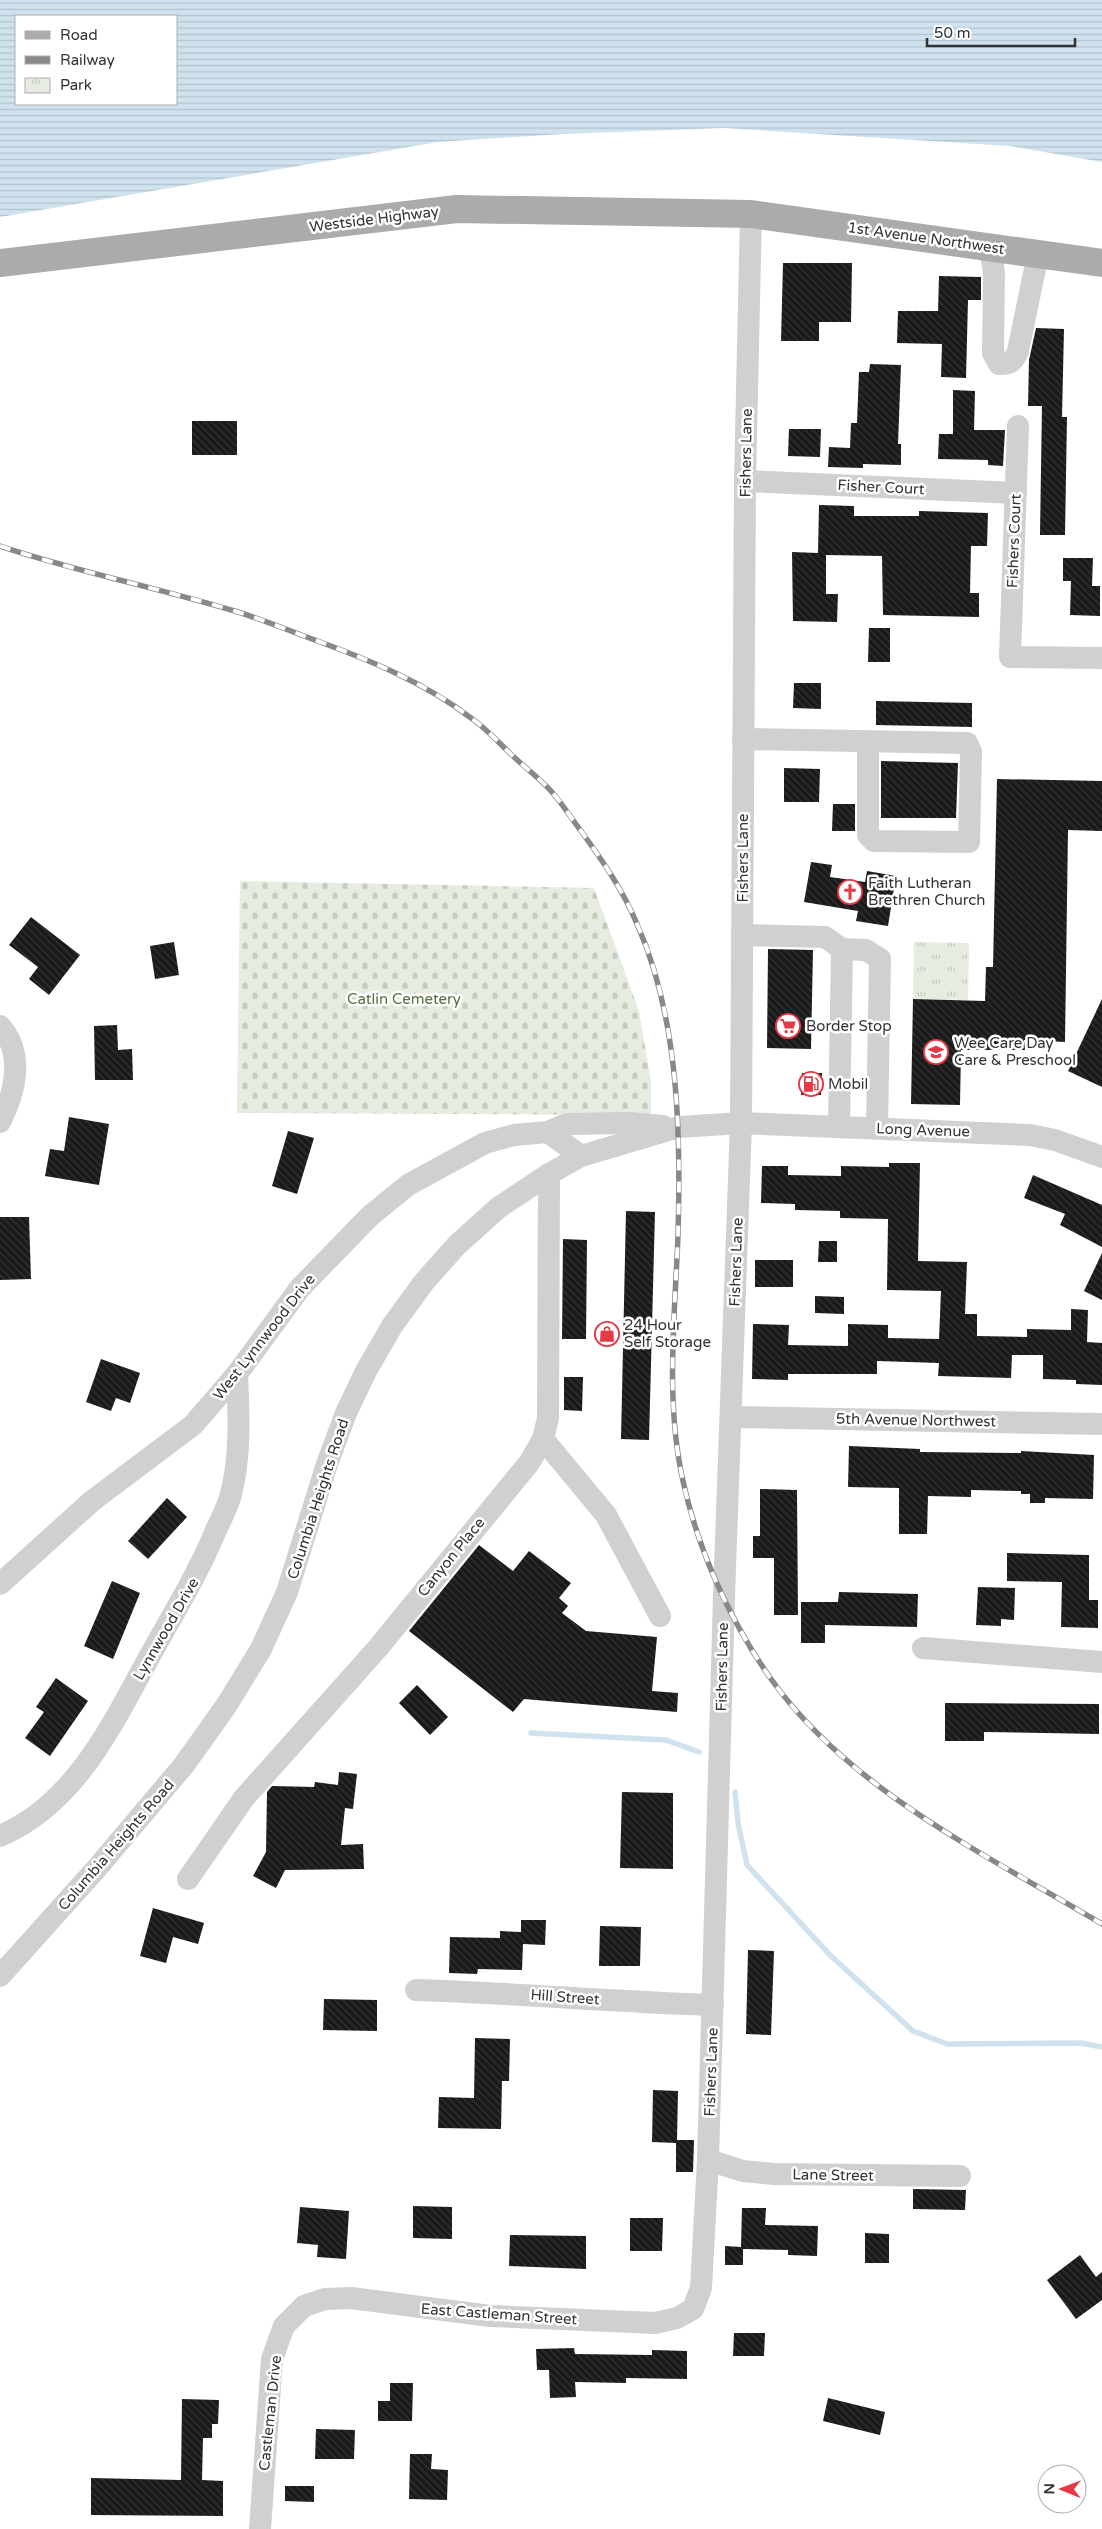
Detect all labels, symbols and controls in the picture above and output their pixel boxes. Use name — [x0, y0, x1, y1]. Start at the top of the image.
legend — [15, 15, 178, 105]
scale bar — [927, 15, 1074, 47]
text: 50 m — [934, 24, 971, 42]
text: Road — [60, 26, 98, 44]
text: Railway — [60, 51, 115, 69]
text: Park — [60, 76, 92, 94]
street label: Westside Highway — [308, 202, 440, 236]
street label: 1st Avenue Northwest — [846, 218, 1006, 258]
street label: Fishers Lane — [736, 408, 756, 498]
street label: Fisher Court — [837, 476, 925, 498]
street label: Fishers Court — [1003, 493, 1025, 588]
street label: Fishers Lane — [734, 813, 752, 903]
place label: Faith Lutheran Brethren Church — [868, 874, 986, 909]
church icon: Faith Lutheran Brethren Church — [837, 879, 863, 905]
park label: Catlin Cemetery — [347, 990, 461, 1008]
supermarket icon: Border Stop — [775, 1013, 801, 1039]
place label: Border Stop — [806, 1017, 892, 1035]
place label: Wee Care Day Care & Preschool — [954, 1034, 1076, 1069]
school or university icon: Wee Care Day Care & Preschool — [923, 1039, 949, 1065]
fuel station icon: Mobil — [798, 1071, 824, 1097]
place label: Mobil — [828, 1075, 868, 1093]
street label: Long Avenue — [876, 1119, 970, 1141]
street label: Fishers Lane — [725, 1217, 747, 1307]
street label: West Lynnwood Drive — [209, 1270, 319, 1404]
place label: 24 Hour Self Storage — [624, 1316, 711, 1351]
shop icon: 24 Hour Self Storage — [594, 1321, 620, 1347]
street label: 5th Avenue Northwest — [836, 1410, 997, 1430]
street label: Columbia Heights Road — [284, 1416, 352, 1582]
street label: Canyon Place — [414, 1514, 488, 1600]
street label: Lynnwood Drive — [129, 1575, 203, 1683]
street label: Fishers Lane — [712, 1622, 732, 1712]
street label: Columbia Heights Road — [54, 1776, 178, 1914]
street label: Hill Street — [530, 1986, 600, 2008]
street label: Fishers Lane — [700, 2027, 722, 2117]
street label: Lane Street — [792, 2165, 874, 2185]
street label: East Castleman Street — [420, 2300, 578, 2328]
street label: Castleman Drive — [255, 2354, 285, 2472]
north arrow — [1037, 2464, 1087, 2514]
text: N — [1041, 2483, 1058, 2495]

